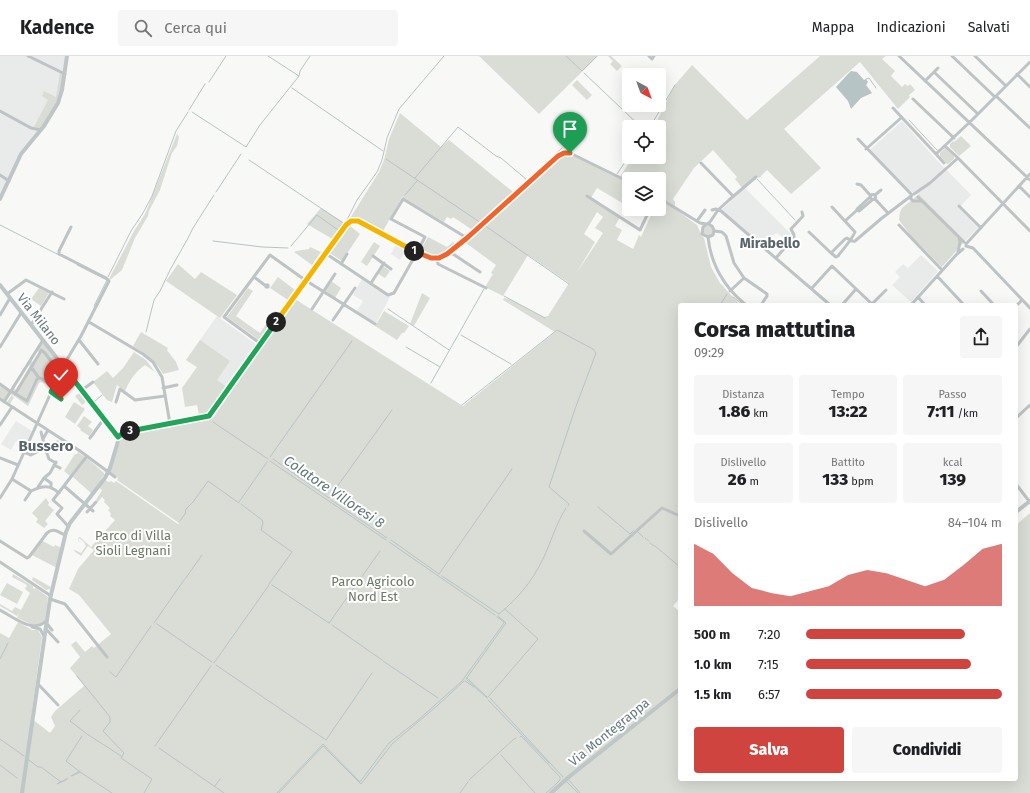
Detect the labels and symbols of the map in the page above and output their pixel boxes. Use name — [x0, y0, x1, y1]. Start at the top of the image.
north arrow — [622, 68, 666, 112]
pin — [553, 112, 587, 153]
district label: Mirabello — [740, 235, 800, 252]
pin: 1 — [404, 241, 424, 261]
street label: Via Milano — [14, 290, 64, 348]
pin: 2 — [266, 312, 286, 332]
pin — [44, 358, 78, 399]
pin: 3 — [120, 421, 140, 441]
district label: Bussero — [19, 437, 74, 455]
water label: Colatore Villoresi 8 — [281, 452, 388, 532]
park label: Parco di Villa Sioli Legnani — [95, 528, 171, 558]
park label: Parco Agricolo Nord Est — [331, 574, 415, 604]
street label: Via Montegrappa — [566, 695, 652, 769]

